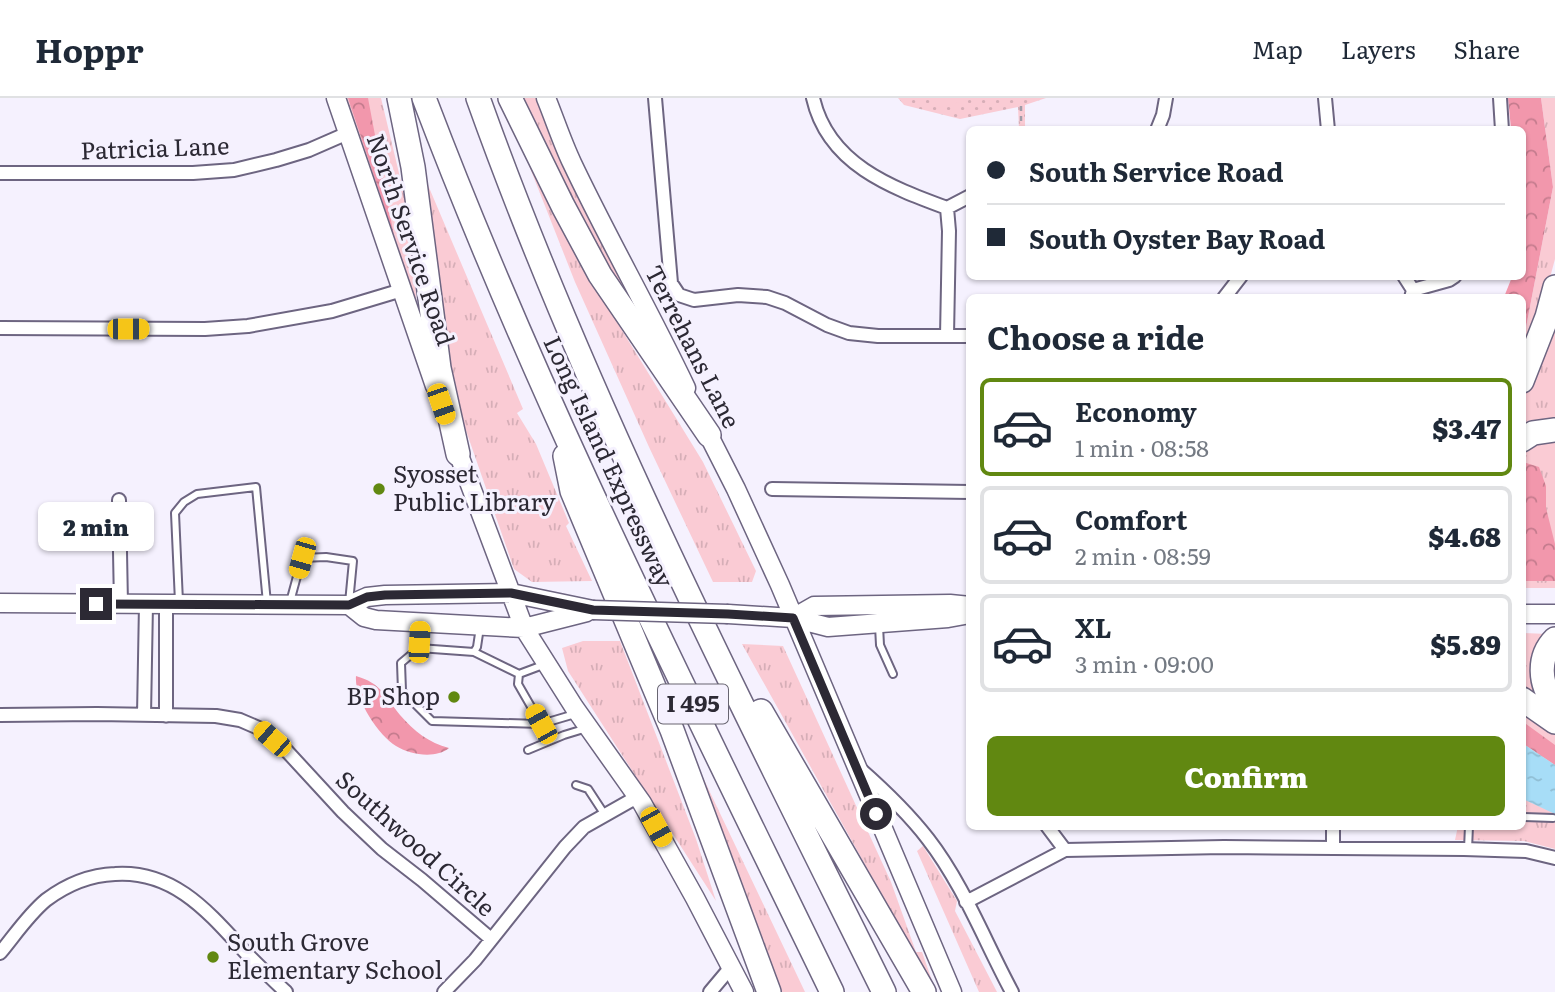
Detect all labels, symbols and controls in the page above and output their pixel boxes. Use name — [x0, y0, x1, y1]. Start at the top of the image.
text: Hoppr — [35, 24, 144, 73]
text: Map — [1252, 31, 1303, 66]
text: Layers — [1341, 31, 1415, 66]
text: Share — [1453, 31, 1520, 66]
street label: Patricia Lane — [80, 126, 230, 167]
street label: North Service Road — [360, 129, 465, 350]
text: South Service Road — [1029, 151, 1284, 190]
text: South Oyster Bay Road — [1029, 218, 1325, 257]
street label: Terrehans Lane — [638, 258, 750, 433]
text: Choose a ride — [987, 312, 1204, 360]
car — [108, 319, 150, 340]
street label: Long Island Expressway — [537, 329, 684, 593]
car — [425, 381, 458, 427]
text: Economy — [1075, 391, 1197, 430]
icon: car — [991, 396, 1054, 459]
text: $3.47 — [1432, 408, 1501, 447]
text: 1 min · 08:58 — [1075, 430, 1209, 464]
place label: Syosset Public Library — [393, 455, 556, 518]
marker: Syosset Public Library — [371, 481, 387, 497]
text: Comfort — [1075, 499, 1187, 538]
callout: 2 min — [38, 503, 154, 552]
icon: car — [991, 504, 1054, 567]
text: 2 min — [63, 509, 129, 543]
text: $4.68 — [1428, 516, 1501, 555]
car — [287, 535, 318, 581]
text: 2 min · 08:59 — [1075, 538, 1211, 572]
route end — [80, 588, 112, 620]
text: XL — [1075, 607, 1112, 646]
icon: car — [991, 612, 1054, 675]
car — [408, 620, 431, 664]
text: $5.89 — [1430, 624, 1501, 663]
text: 3 min · 09:00 — [1075, 646, 1214, 680]
place label: BP Shop — [346, 677, 440, 712]
road number: I 495 — [658, 684, 728, 724]
marker: BP Shop — [446, 689, 462, 705]
car — [522, 701, 561, 747]
car — [250, 717, 295, 761]
button: Confirm — [987, 736, 1505, 816]
street label: Southwood Circle — [329, 761, 504, 923]
route start — [860, 798, 892, 830]
car — [637, 804, 676, 850]
place label: South Grove Elementary School — [227, 923, 443, 986]
marker: South Grove Elementary School — [205, 949, 221, 965]

